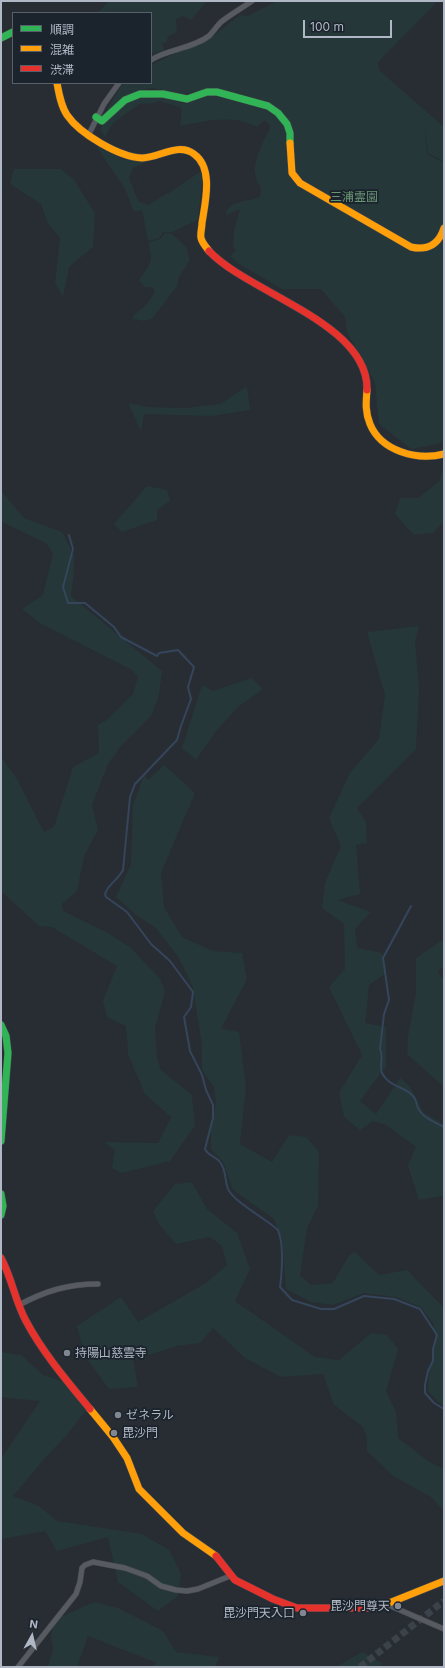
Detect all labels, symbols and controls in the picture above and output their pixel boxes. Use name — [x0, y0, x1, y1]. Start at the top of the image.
legend — [12, 12, 152, 84]
scale bar — [305, 12, 394, 38]
text: 100 m — [310, 19, 344, 34]
text: 順調 — [50, 22, 74, 37]
text: 混雑 — [50, 42, 74, 57]
text: 渋滞 — [50, 62, 74, 77]
park label: 三浦霊園 — [330, 190, 378, 204]
place label: 持陽山慈雲寺 — [75, 1346, 147, 1360]
marker: 持陽山慈雲寺 — [62, 1348, 72, 1358]
place label: ゼネラル — [126, 1408, 174, 1422]
marker: ゼネラル — [113, 1410, 123, 1420]
place label: 毘沙門 — [122, 1426, 158, 1440]
marker: 毘沙門 — [109, 1428, 119, 1438]
place label: 毘沙門尊天 — [330, 1599, 390, 1613]
marker: 毘沙門尊天 — [393, 1601, 403, 1611]
place label: 毘沙門天入口 — [223, 1606, 295, 1620]
marker: 毘沙門天入口 — [298, 1608, 308, 1618]
north arrow — [12, 1616, 52, 1656]
text: N — [29, 1617, 39, 1632]

